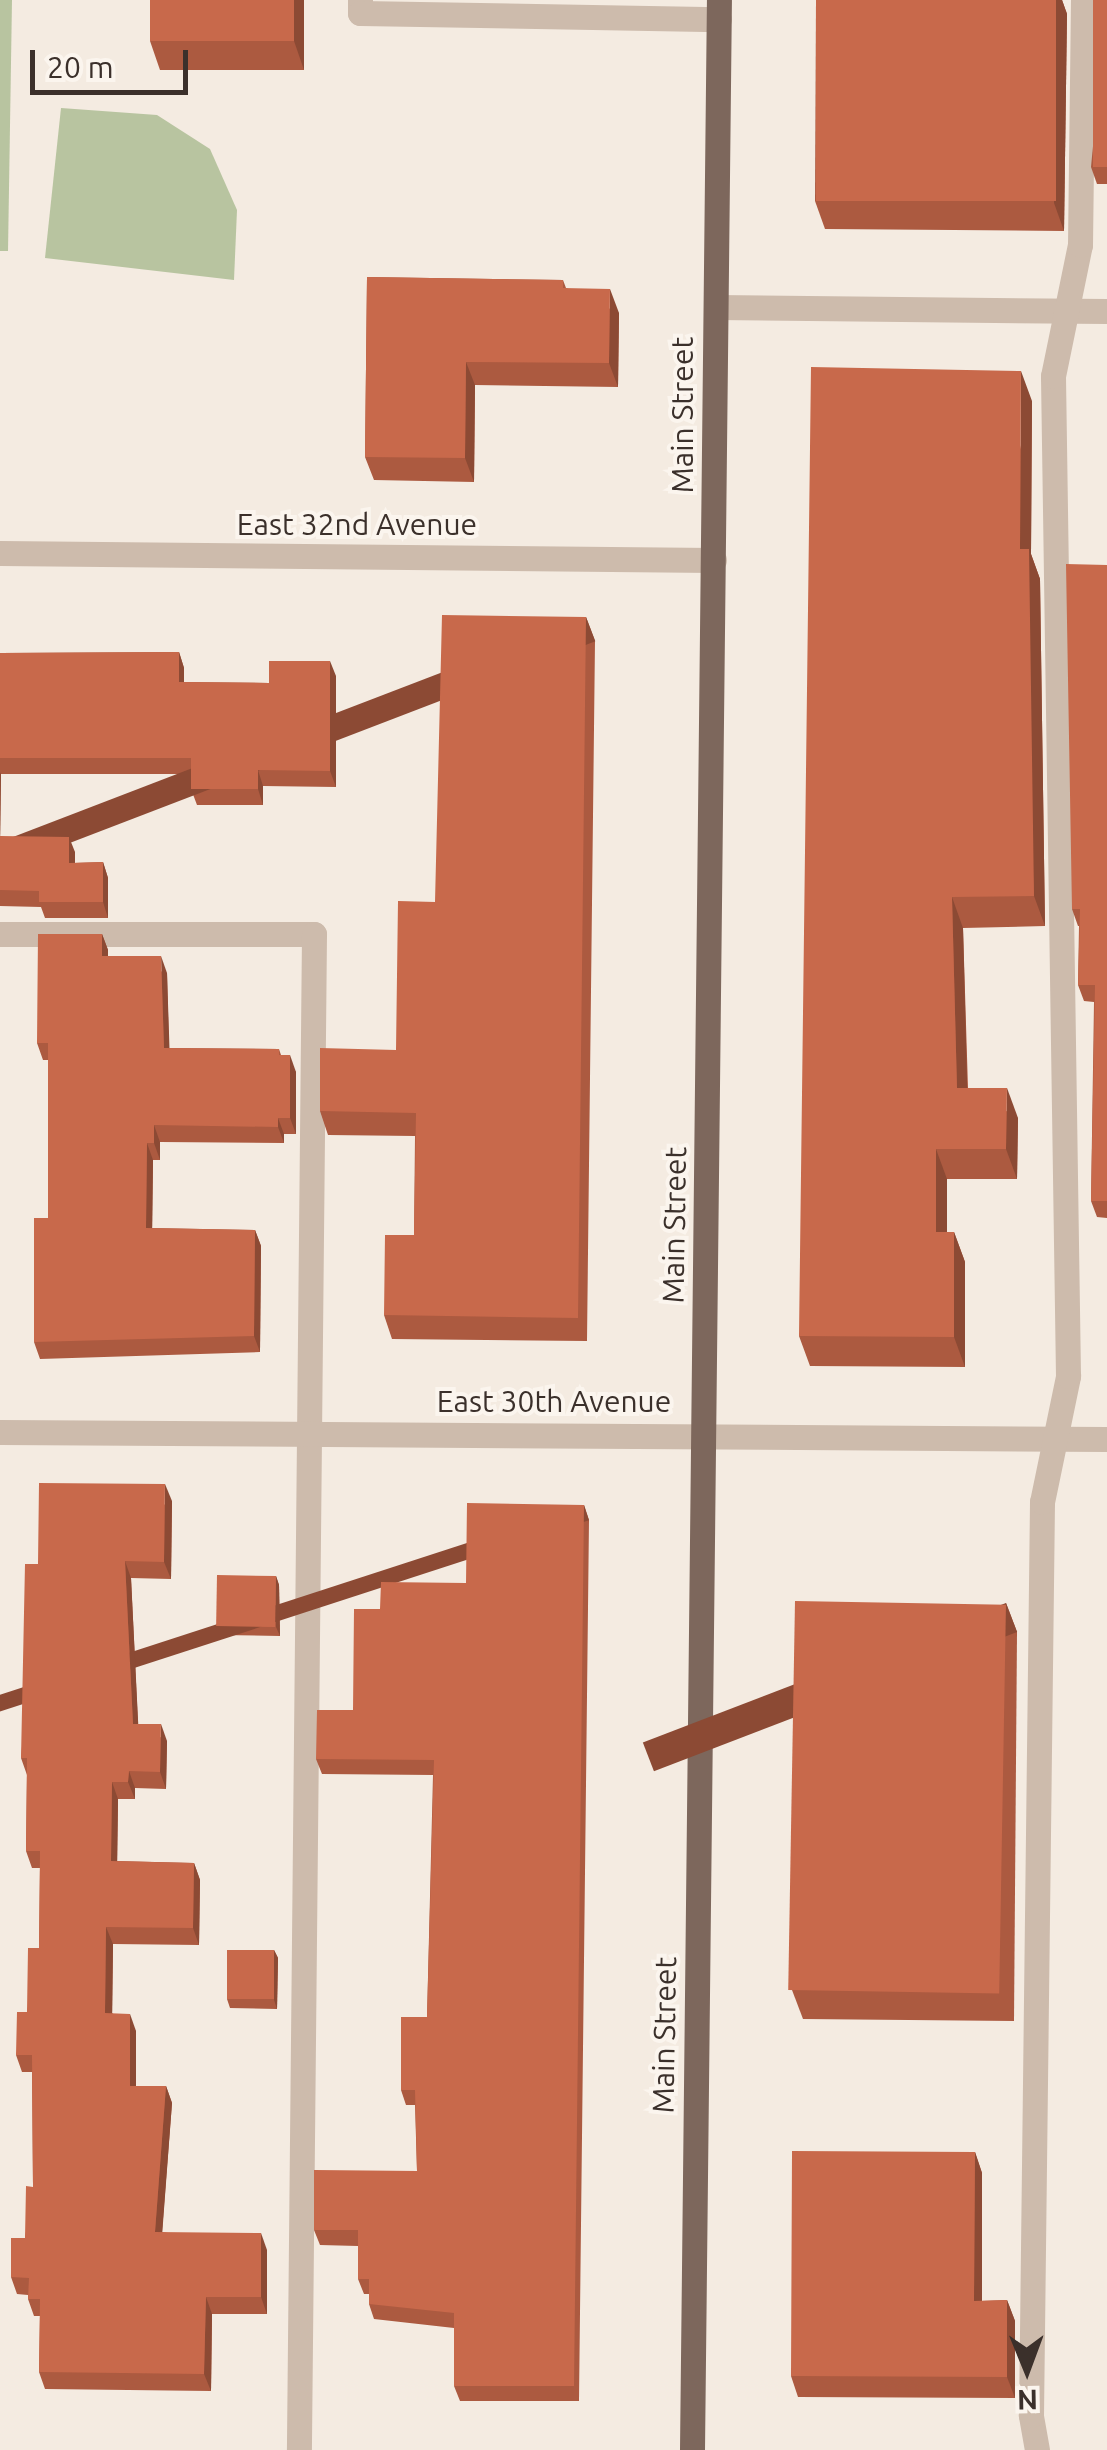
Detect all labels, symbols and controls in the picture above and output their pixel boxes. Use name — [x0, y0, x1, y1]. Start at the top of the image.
scale bar — [35, 30, 192, 92]
text: 20 m — [47, 50, 114, 84]
street label: Main Street — [664, 337, 700, 493]
street label: East 32nd Avenue — [237, 506, 477, 542]
street label: Main Street — [655, 1146, 693, 1304]
street label: East 30th Avenue — [437, 1383, 671, 1419]
street label: Main Street — [645, 1956, 683, 2114]
north arrow — [977, 2320, 1077, 2420]
text: N — [1017, 2385, 1038, 2416]

